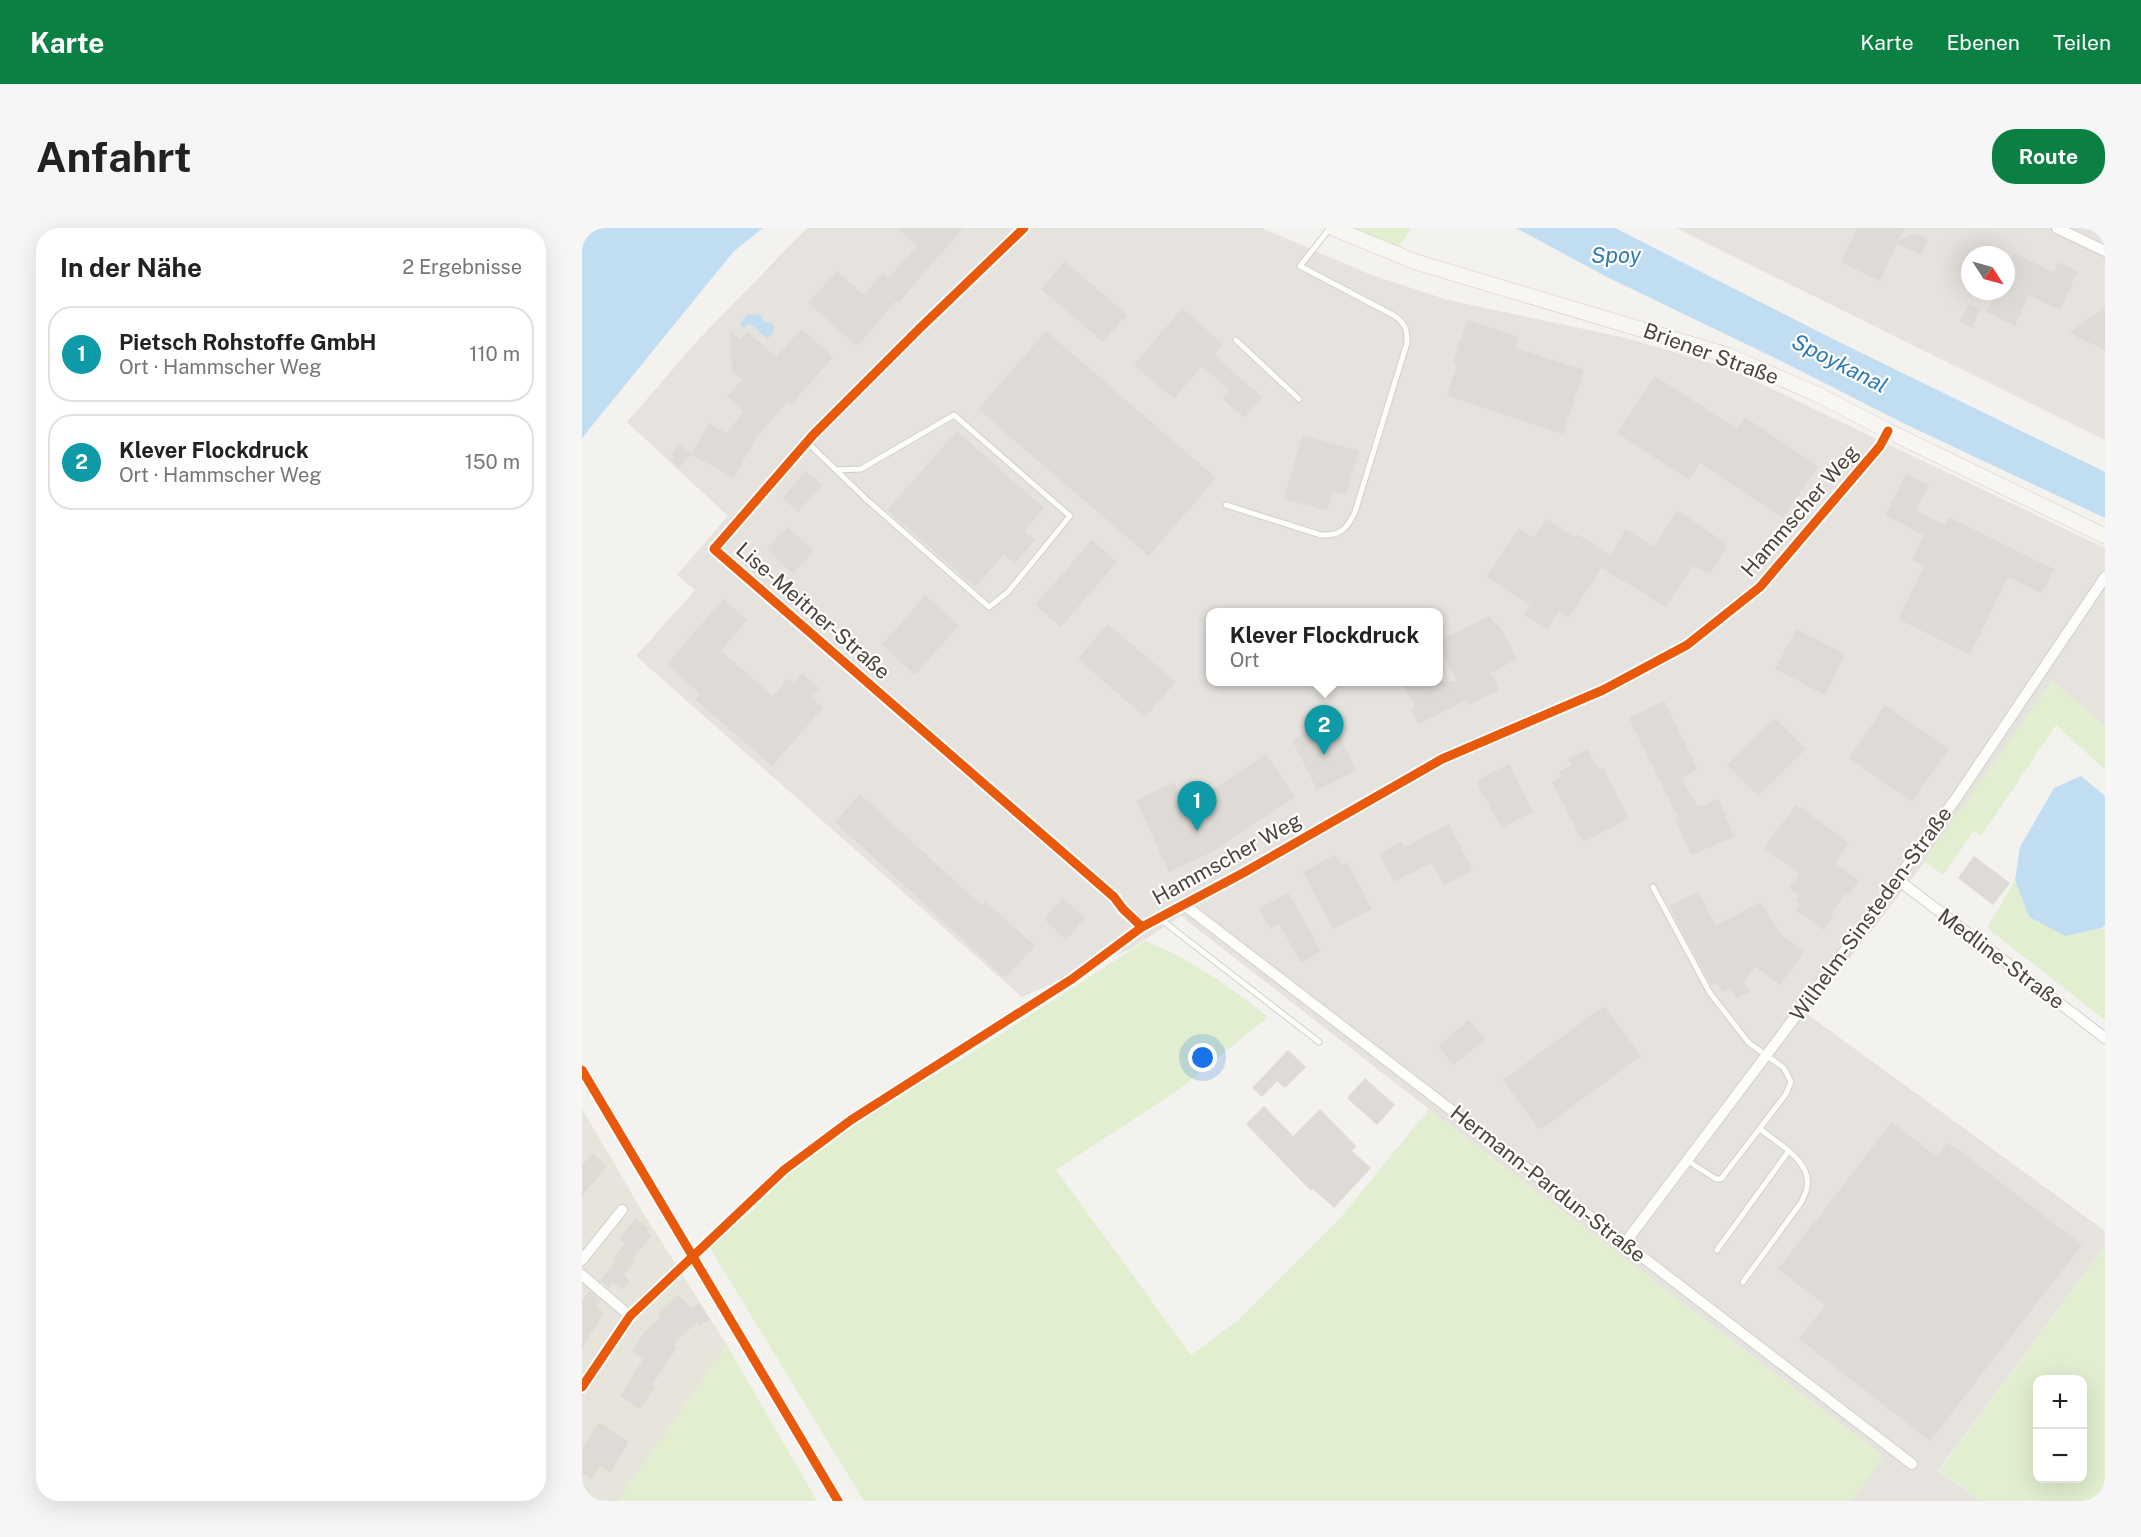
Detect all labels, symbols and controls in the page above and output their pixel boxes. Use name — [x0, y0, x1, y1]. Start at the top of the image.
text: Karte — [30, 26, 104, 59]
text: Karte — [1860, 30, 1914, 55]
text: Ebenen — [1947, 30, 2020, 55]
text: Teilen — [2053, 30, 2111, 55]
button: Route — [1992, 129, 2105, 184]
text: Anfahrt — [36, 132, 192, 181]
water label: Spoy — [1591, 242, 1642, 268]
north arrow — [1961, 246, 2015, 300]
text: In der Nähe — [60, 252, 202, 283]
text: 2 Ergebnisse — [402, 255, 522, 279]
street label: Briener Straße — [1640, 317, 1782, 390]
water label: Spoykanal — [1788, 328, 1892, 398]
text: Pietsch Rohstoffe GmbH — [119, 329, 377, 355]
text: 1 — [77, 342, 86, 366]
text: 110 m — [469, 342, 520, 366]
text: Ort · Hammscher Weg — [119, 355, 322, 379]
text: Klever Flockdruck — [119, 437, 309, 463]
street label: Hammscher Weg — [1736, 440, 1864, 582]
text: 2 — [75, 450, 88, 474]
text: 150 m — [465, 450, 520, 474]
text: Ort · Hammscher Weg — [119, 463, 322, 487]
street label: Lise-Meitner-Straße — [731, 537, 895, 684]
popup — [1206, 608, 1443, 686]
text: Klever Flockdruck — [1230, 622, 1419, 648]
text: Ort — [1230, 648, 1260, 672]
pin: 2 — [1304, 706, 1344, 755]
pin: 1 — [1178, 782, 1216, 831]
street label: Wilhelm-Sinsteden-Straße — [1784, 802, 1957, 1026]
street label: Hammscher Weg — [1148, 807, 1306, 910]
street label: Medline-Straße — [1933, 903, 2069, 1014]
your location — [1188, 1043, 1217, 1072]
street label: Hermann-Pardun-Straße — [1446, 1100, 1651, 1268]
map controls — [2033, 1375, 2087, 1483]
button: + — [2033, 1375, 2087, 1429]
button: − — [2033, 1429, 2087, 1483]

